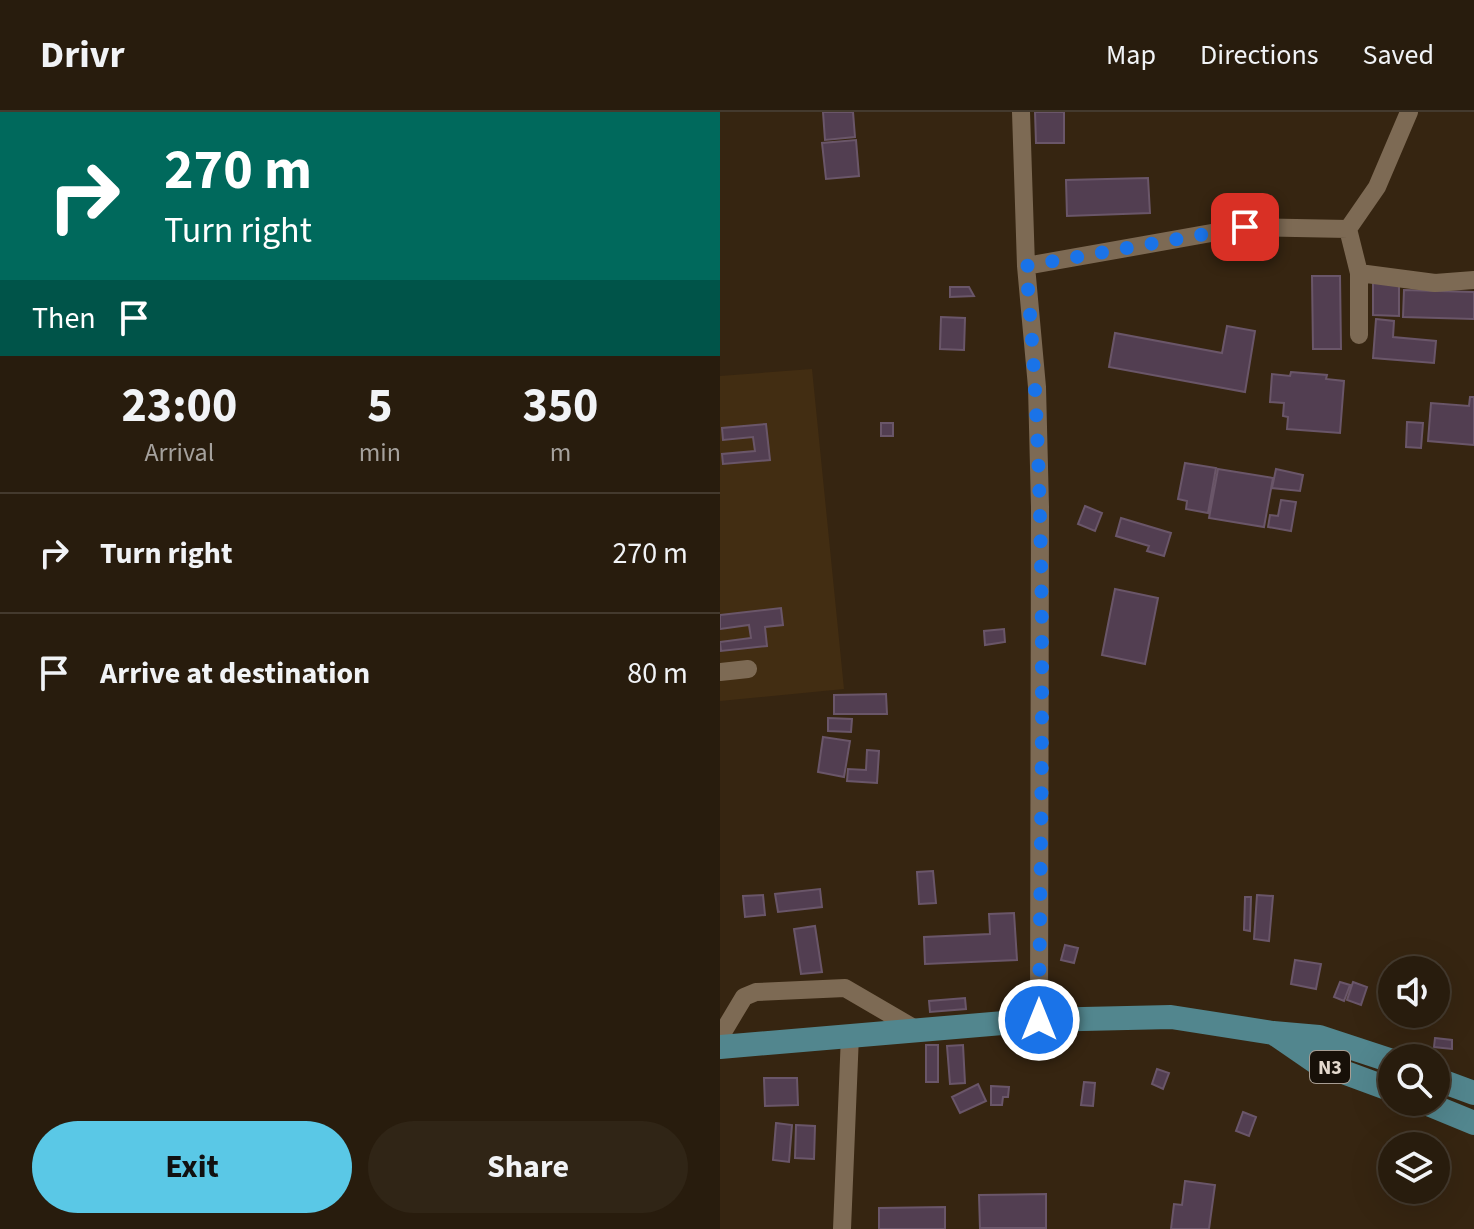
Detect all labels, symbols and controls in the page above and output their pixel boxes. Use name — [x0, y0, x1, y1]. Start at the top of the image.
text: Drivr — [40, 28, 125, 82]
text: Map — [1106, 35, 1156, 75]
text: Directions — [1200, 35, 1319, 75]
text: Saved — [1363, 35, 1434, 75]
text: 270 m — [164, 131, 312, 210]
icon: right — [32, 144, 136, 248]
pin — [1211, 193, 1279, 261]
text: Turn right — [164, 205, 312, 256]
icon: arrive — [1223, 205, 1267, 249]
icon: arrive — [112, 296, 156, 340]
text: Then — [32, 297, 96, 340]
text: 23:00 — [121, 372, 237, 440]
text: 5 — [367, 372, 393, 440]
text: 350 — [522, 372, 598, 440]
text: Arrival — [144, 434, 214, 471]
text: min — [359, 434, 401, 471]
text: m — [550, 434, 571, 471]
icon: right — [32, 531, 76, 575]
text: Turn right — [100, 532, 232, 575]
text: 270 m — [612, 532, 688, 575]
icon: arrive — [32, 651, 76, 695]
text: Arrive at destination — [100, 652, 370, 695]
text: 80 m — [627, 652, 688, 695]
map controls — [1378, 956, 1450, 1204]
button: sound — [1378, 956, 1450, 1028]
position arrow — [997, 978, 1081, 1062]
button: search — [1378, 1044, 1450, 1116]
road number: N3 — [1310, 1051, 1350, 1083]
button: Exit — [32, 1121, 352, 1213]
button: Share — [368, 1121, 688, 1213]
button: layers — [1378, 1132, 1450, 1204]

